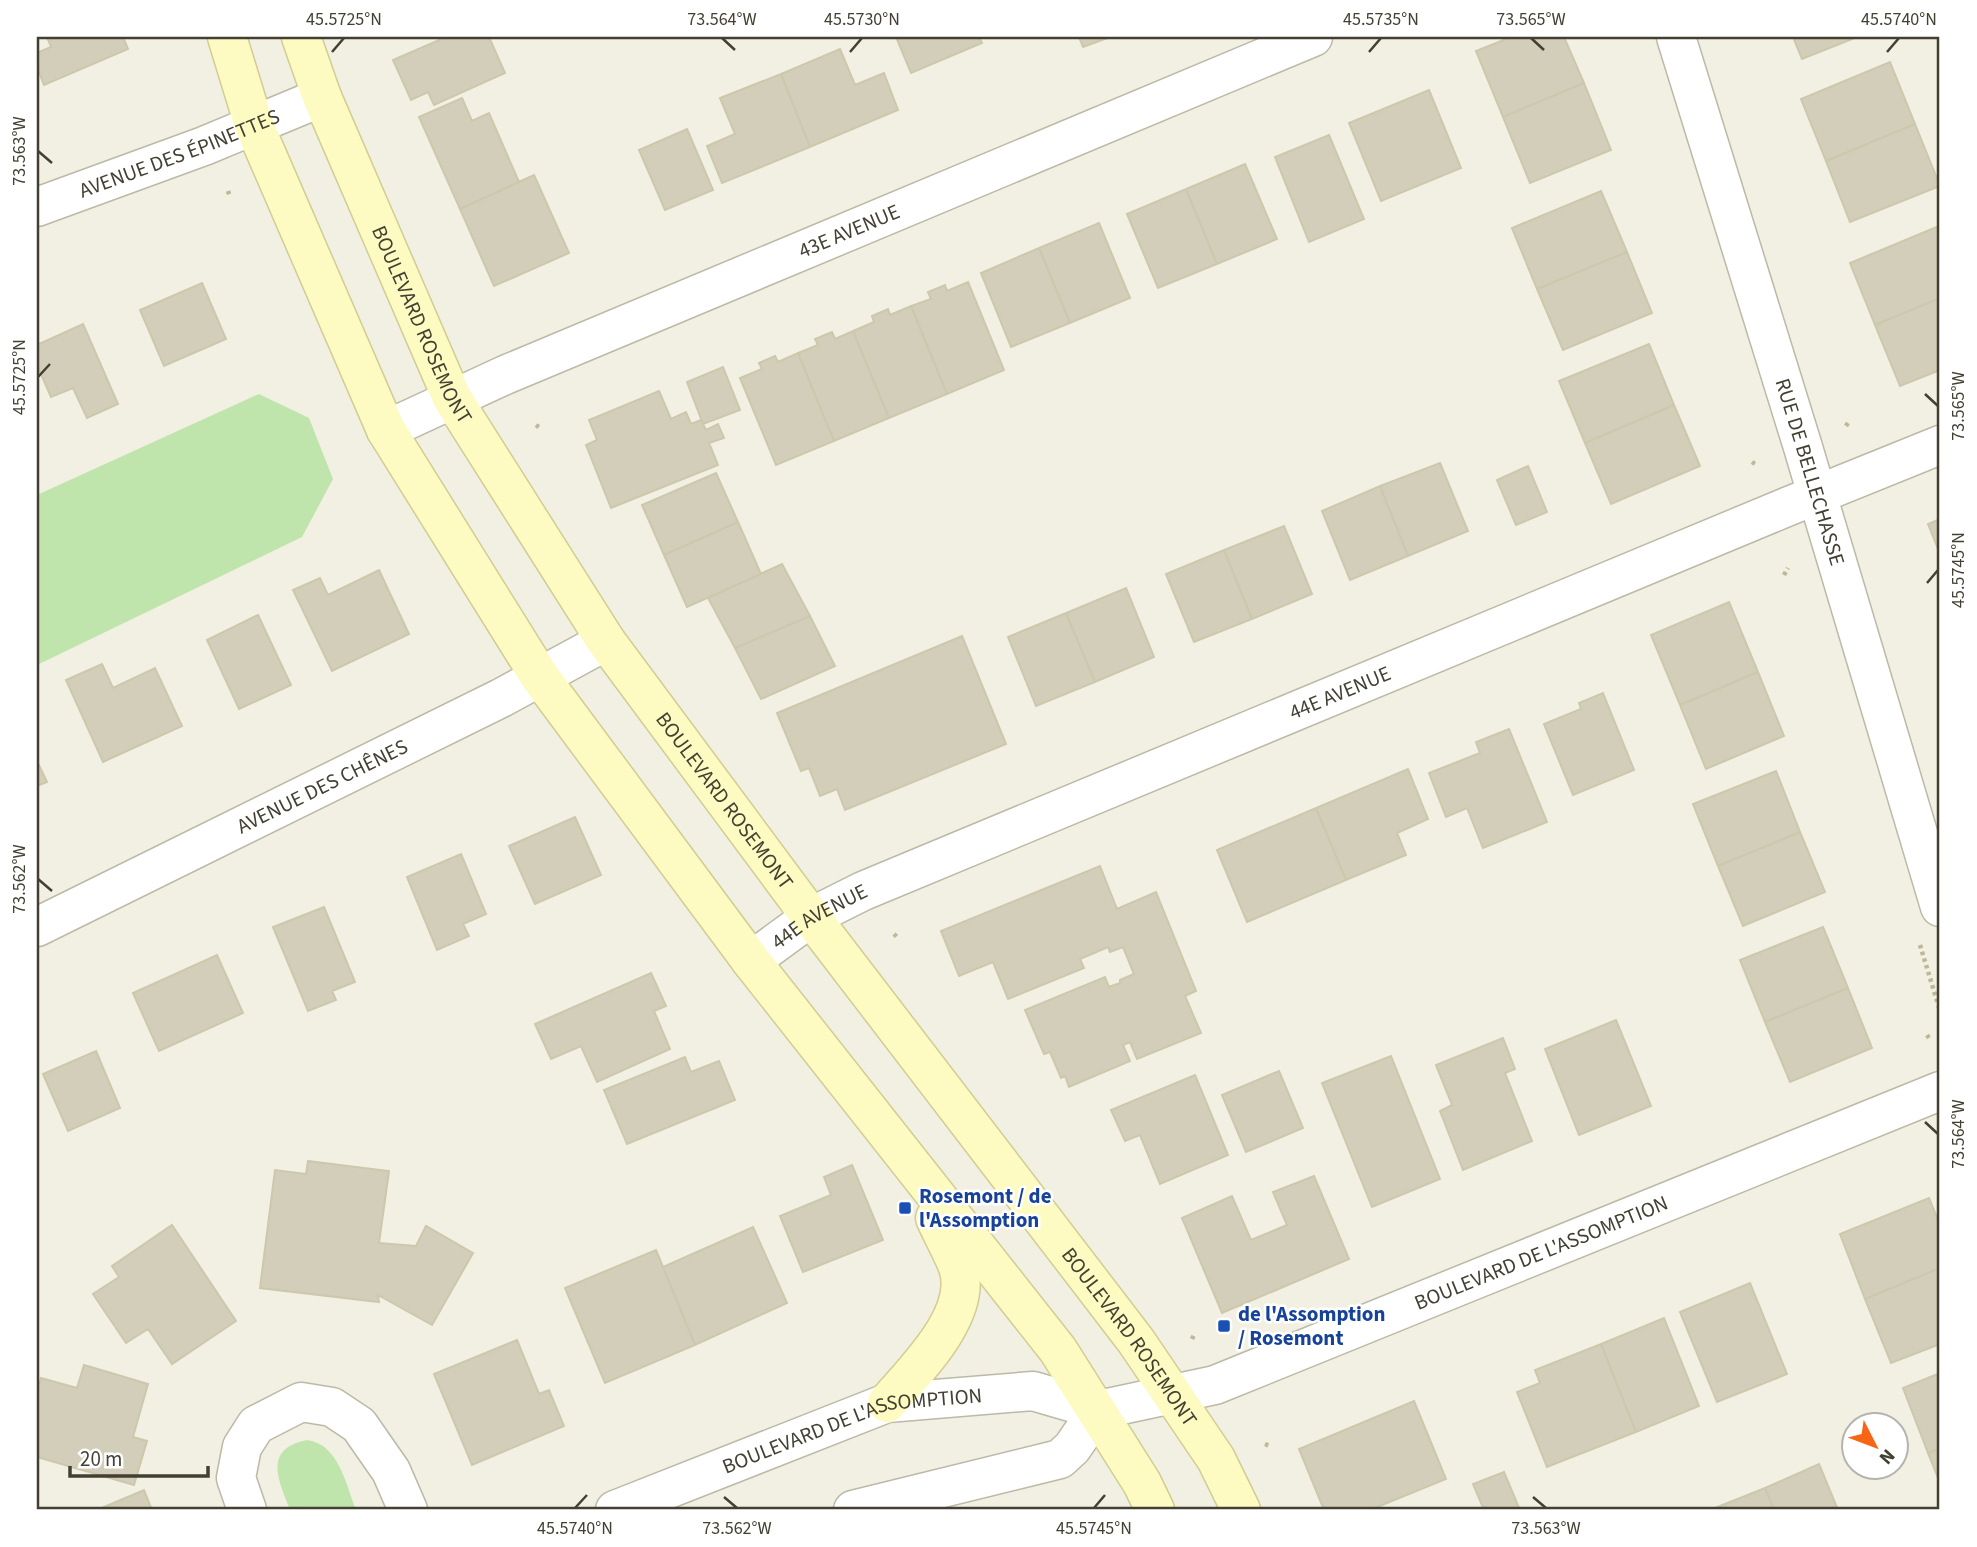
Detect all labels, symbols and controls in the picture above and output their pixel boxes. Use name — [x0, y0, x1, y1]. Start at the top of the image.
text: 45.5725°N — [306, 7, 382, 32]
text: 73.564°W — [687, 7, 757, 32]
text: 45.5730°N — [824, 7, 900, 32]
text: 45.5735°N — [1343, 7, 1419, 32]
text: 73.565°W — [1496, 7, 1566, 32]
text: 45.5740°N — [1861, 7, 1937, 32]
street label: AVENUE DES ÉPINETTES — [75, 101, 284, 205]
text: 73.563°W — [7, 116, 32, 186]
street label: 43E AVENUE — [794, 197, 904, 266]
street label: BOULEVARD ROSEMONT — [364, 221, 480, 430]
text: 45.5725°N — [7, 339, 32, 415]
text: 73.565°W — [1946, 371, 1971, 441]
street label: RUE DE BELLECHASSE — [1768, 374, 1852, 569]
text: 45.5745°N — [1946, 532, 1971, 608]
street label: 44E AVENUE — [1285, 658, 1395, 727]
street label: BOULEVARD ROSEMONT — [649, 706, 801, 896]
street label: AVENUE DES CHÊNES — [231, 731, 413, 841]
text: 73.562°W — [7, 844, 32, 914]
street label: 44E AVENUE — [765, 876, 873, 956]
text: 73.564°W — [1946, 1099, 1971, 1169]
place label: Rosemont / de l'Assomption — [919, 1181, 1052, 1235]
street label: BOULEVARD DE L'ASSOMPTION — [1410, 1188, 1672, 1318]
marker: Rosemont / de l'Assomption — [897, 1200, 913, 1216]
street label: BOULEVARD ROSEMONT — [1055, 1241, 1205, 1432]
place label: de l'Assomption / Rosemont — [1238, 1299, 1385, 1353]
marker: de l'Assomption / Rosemont — [1216, 1318, 1232, 1334]
street label: BOULEVARD DE L'ASSOMPTION — [718, 1380, 983, 1481]
north arrow — [1840, 1410, 1910, 1480]
scale bar — [70, 1435, 208, 1479]
text: N — [1872, 1443, 1901, 1470]
text: 20 m — [80, 1444, 122, 1474]
text: 45.5740°N — [537, 1516, 613, 1541]
text: 73.562°W — [702, 1516, 772, 1541]
text: 45.5745°N — [1056, 1516, 1132, 1541]
text: 73.563°W — [1511, 1516, 1581, 1541]

